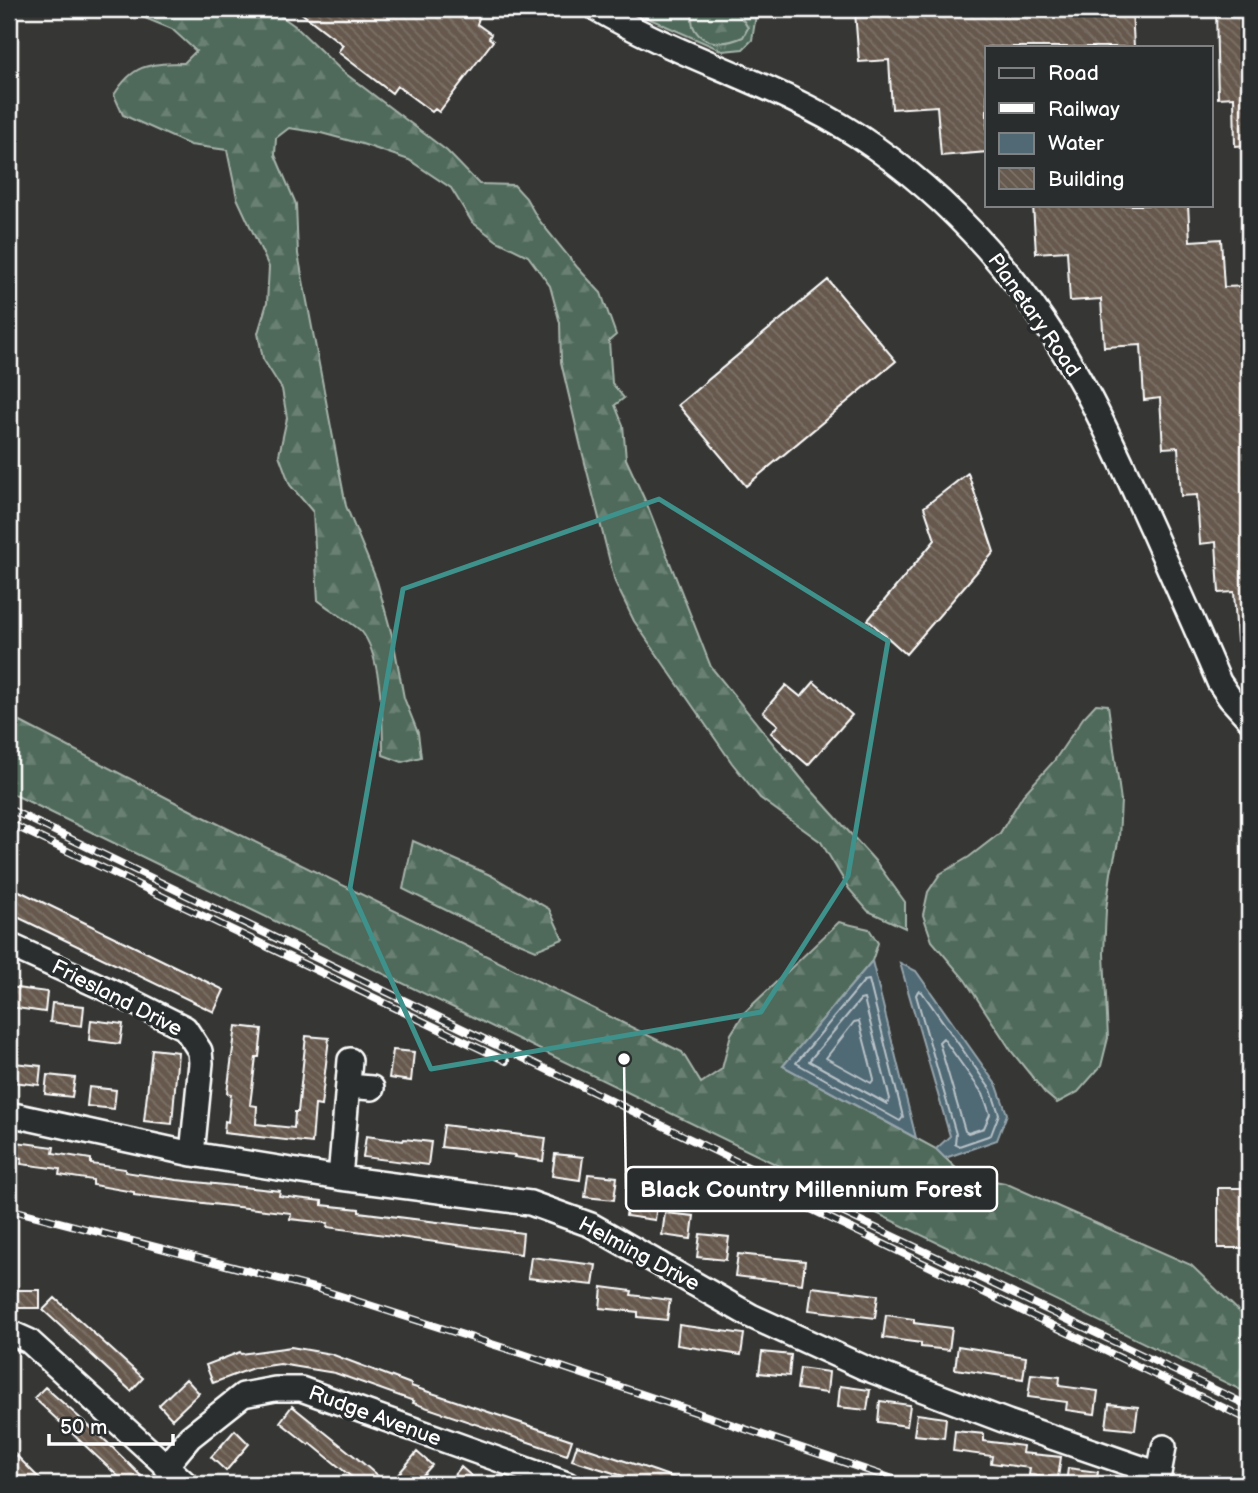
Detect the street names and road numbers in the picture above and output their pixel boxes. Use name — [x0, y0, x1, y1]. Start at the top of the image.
street label: Planetary Road — [982, 249, 1086, 381]
street label: Friesland Drive — [48, 954, 186, 1042]
street label: Helming Drive — [574, 1212, 704, 1296]
street label: Rudge Avenue — [305, 1380, 445, 1452]

